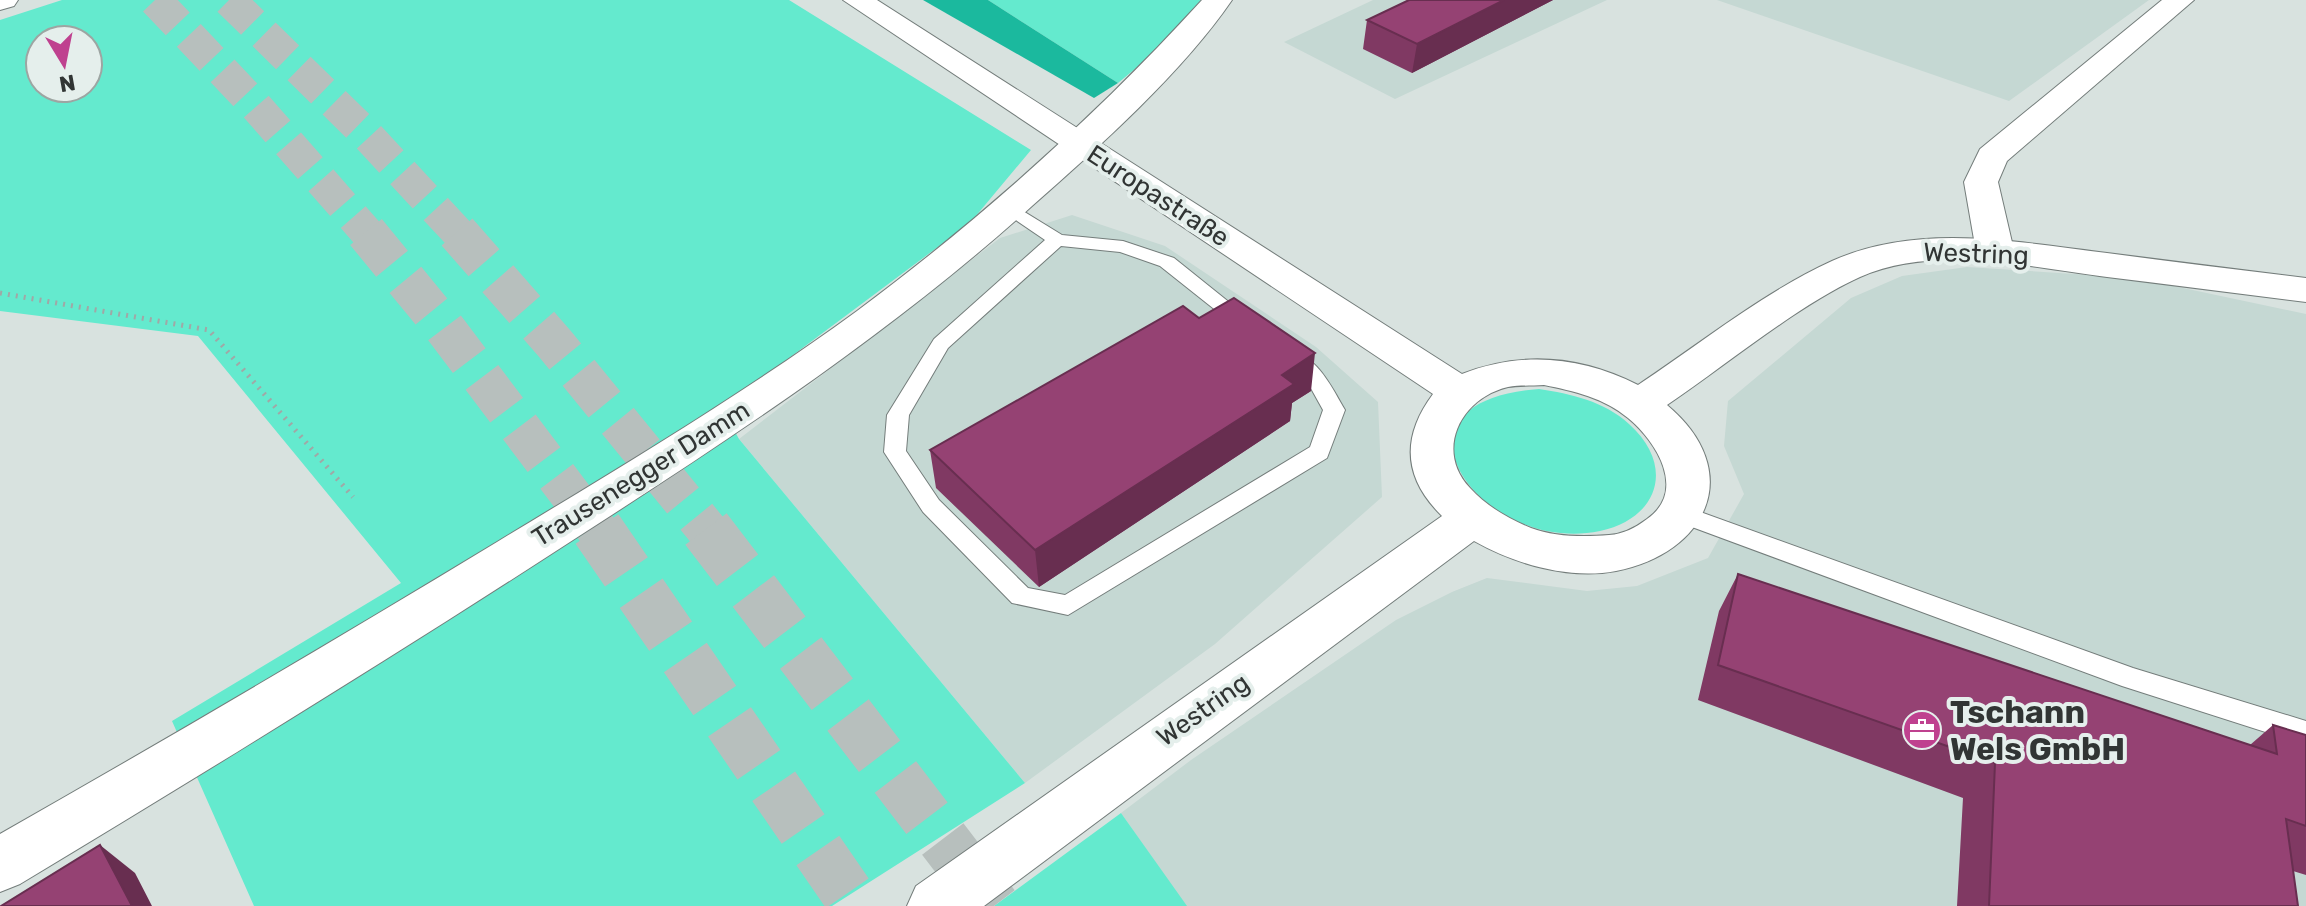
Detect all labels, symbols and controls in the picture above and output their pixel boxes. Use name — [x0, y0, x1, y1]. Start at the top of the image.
north arrow — [24, 24, 104, 104]
text: N — [57, 69, 78, 98]
street label: Europastraße — [1081, 139, 1235, 253]
street label: Westring — [1923, 237, 2029, 271]
street label: Trausenegger Damm — [527, 394, 755, 554]
street label: Westring — [1151, 667, 1255, 753]
place label: Tschann Wels GmbH — [1950, 693, 2125, 768]
office icon: Tschann Wels GmbH — [1901, 709, 1943, 751]

